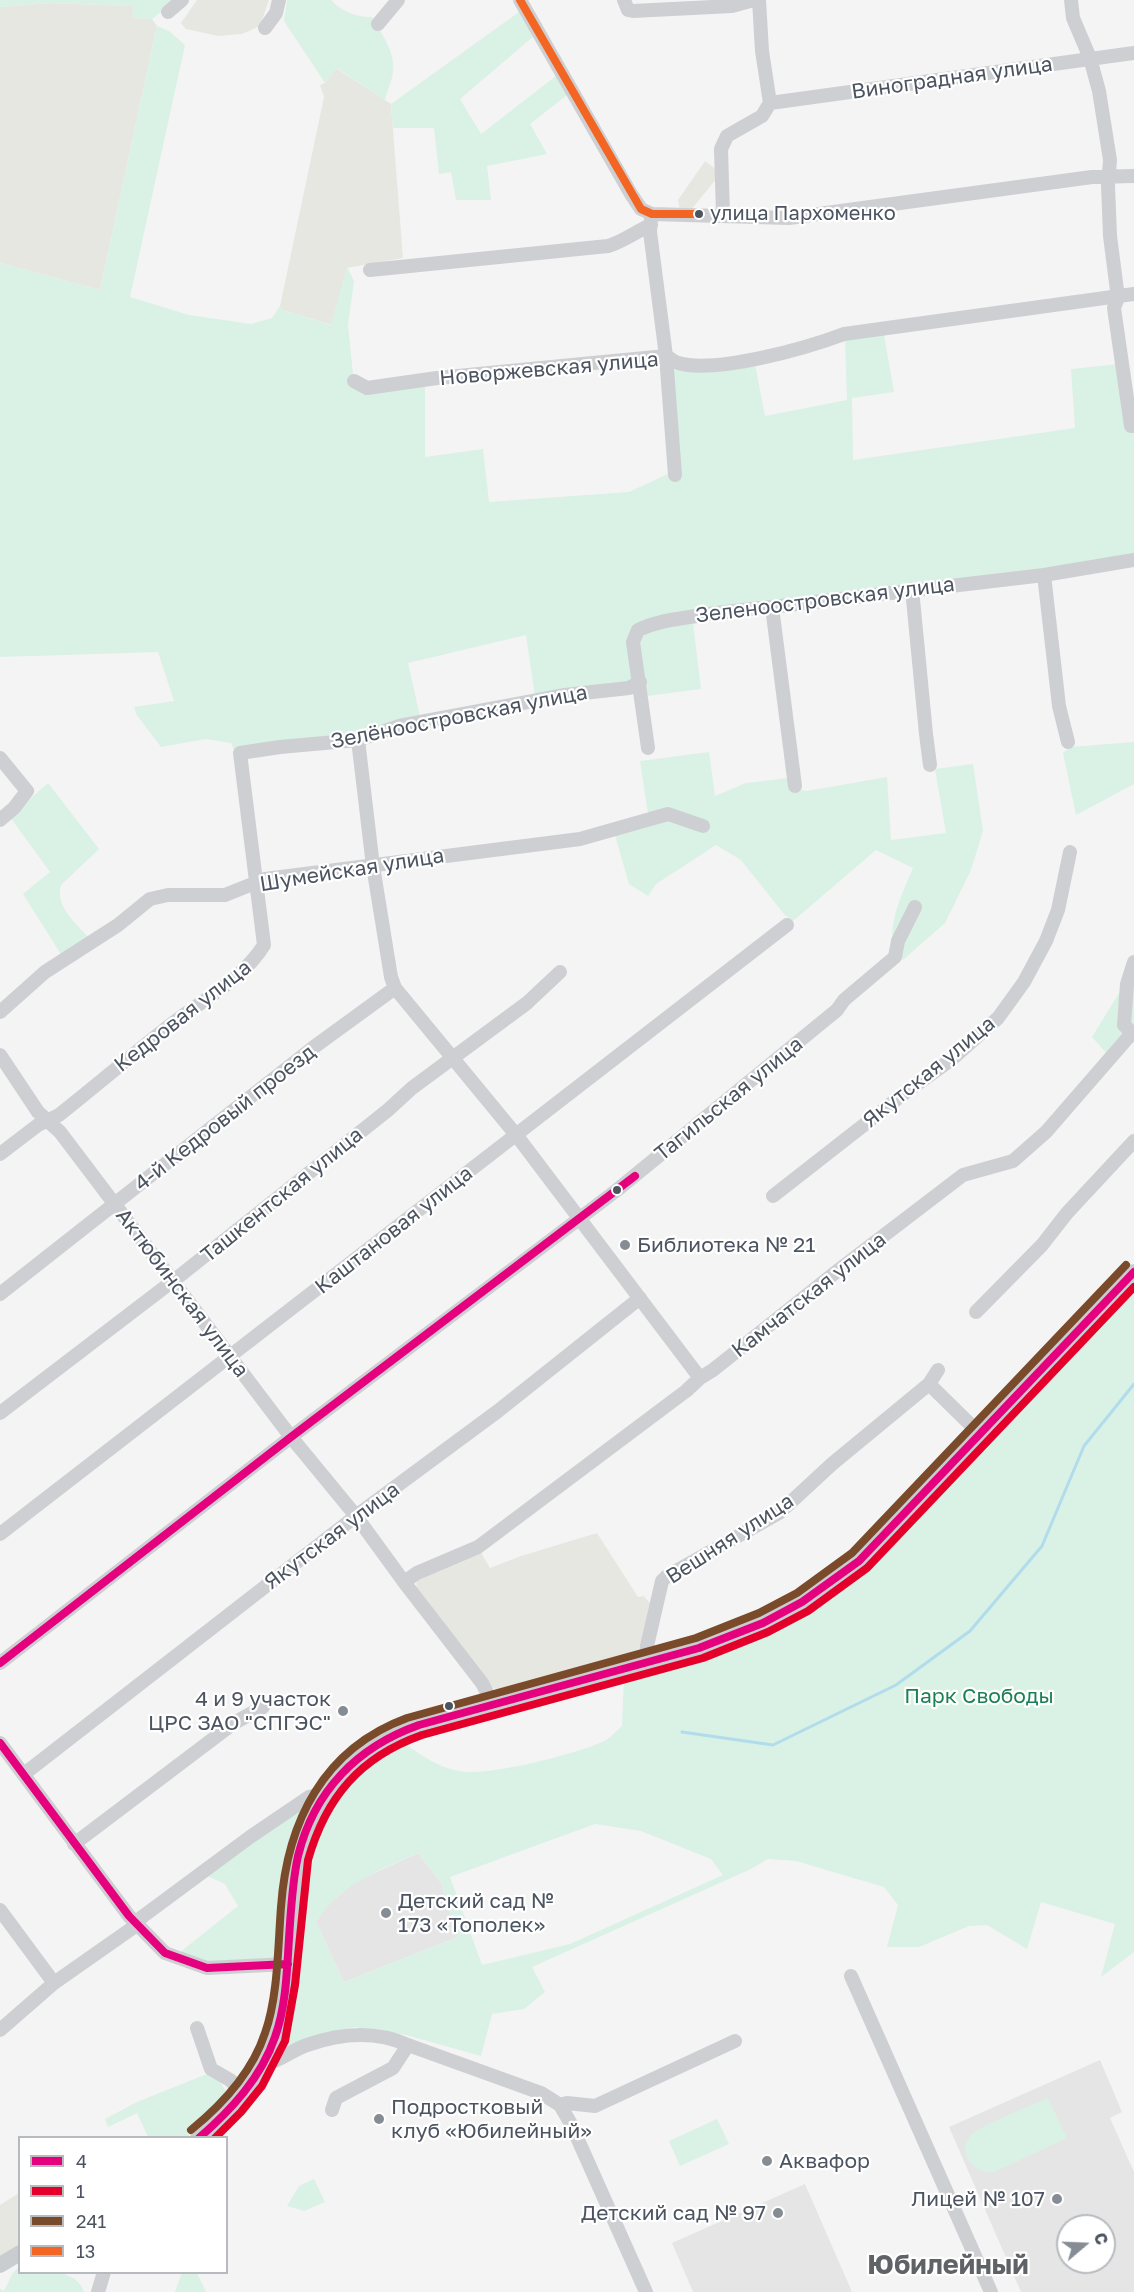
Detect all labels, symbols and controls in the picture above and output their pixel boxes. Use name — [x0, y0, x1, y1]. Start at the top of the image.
street label: Виноградная улица — [850, 51, 1054, 105]
place label: улица Пархоменко — [710, 202, 896, 226]
marker: улица Пархоменко — [693, 208, 705, 220]
street label: Новоржевская улица — [438, 347, 660, 391]
street label: Зеленоостровская улица — [694, 572, 956, 628]
street label: Зелёноостровская улица — [329, 680, 589, 754]
street label: Шумейская улица — [258, 843, 446, 897]
street label: Кедровая улица — [109, 955, 257, 1077]
street label: Якутская улица — [858, 1011, 1000, 1133]
street label: Тагильская улица — [650, 1032, 808, 1166]
street label: 4-й Кедровый проезд — [130, 1040, 320, 1196]
street label: Ташкентская улица — [196, 1122, 368, 1268]
street label: Каштановая улица — [310, 1161, 478, 1299]
unlabelled marker — [611, 1184, 623, 1196]
street label: Актюбинская улица — [110, 1204, 254, 1382]
street label: Камчатская улица — [727, 1227, 891, 1363]
place label: Библиотека № 21 — [637, 1232, 815, 1258]
marker: Библиотека № 21 — [618, 1238, 632, 1252]
street label: Якутская улица — [259, 1477, 405, 1595]
street label: Вешняя улица — [662, 1488, 798, 1590]
park label: Парк Свободы — [904, 1683, 1054, 1709]
place label: 4 и 9 участок ЦРС ЗАО "СПГЭС" — [148, 1686, 331, 1736]
unlabelled marker — [443, 1700, 455, 1712]
marker: 4 и 9 участок ЦРС ЗАО "СПГЭС" — [336, 1704, 350, 1718]
place label: Детский сад № 173 «Тополек» — [398, 1888, 554, 1938]
marker: Детский сад № 173 «Тополек» — [379, 1906, 393, 1920]
place label: Подростковый клуб «Юбилейный» — [391, 2094, 592, 2144]
marker: Подростковый клуб «Юбилейный» — [372, 2112, 386, 2126]
legend — [18, 2136, 228, 2274]
place label: Аквафор — [779, 2148, 870, 2174]
text: 4 — [76, 2150, 87, 2172]
marker: Аквафор — [760, 2154, 774, 2168]
text: 1 — [76, 2180, 85, 2202]
place label: Лицей № 107 — [911, 2186, 1045, 2212]
marker: Лицей № 107 — [1050, 2192, 1064, 2206]
place label: Детский сад № 97 — [581, 2200, 766, 2226]
marker: Детский сад № 97 — [771, 2206, 785, 2220]
text: 241 — [76, 2210, 106, 2232]
north arrow — [1056, 2214, 1116, 2274]
text: С — [1090, 2230, 1112, 2247]
text: 13 — [76, 2240, 95, 2262]
district label: Юбилейный — [867, 2249, 1029, 2281]

